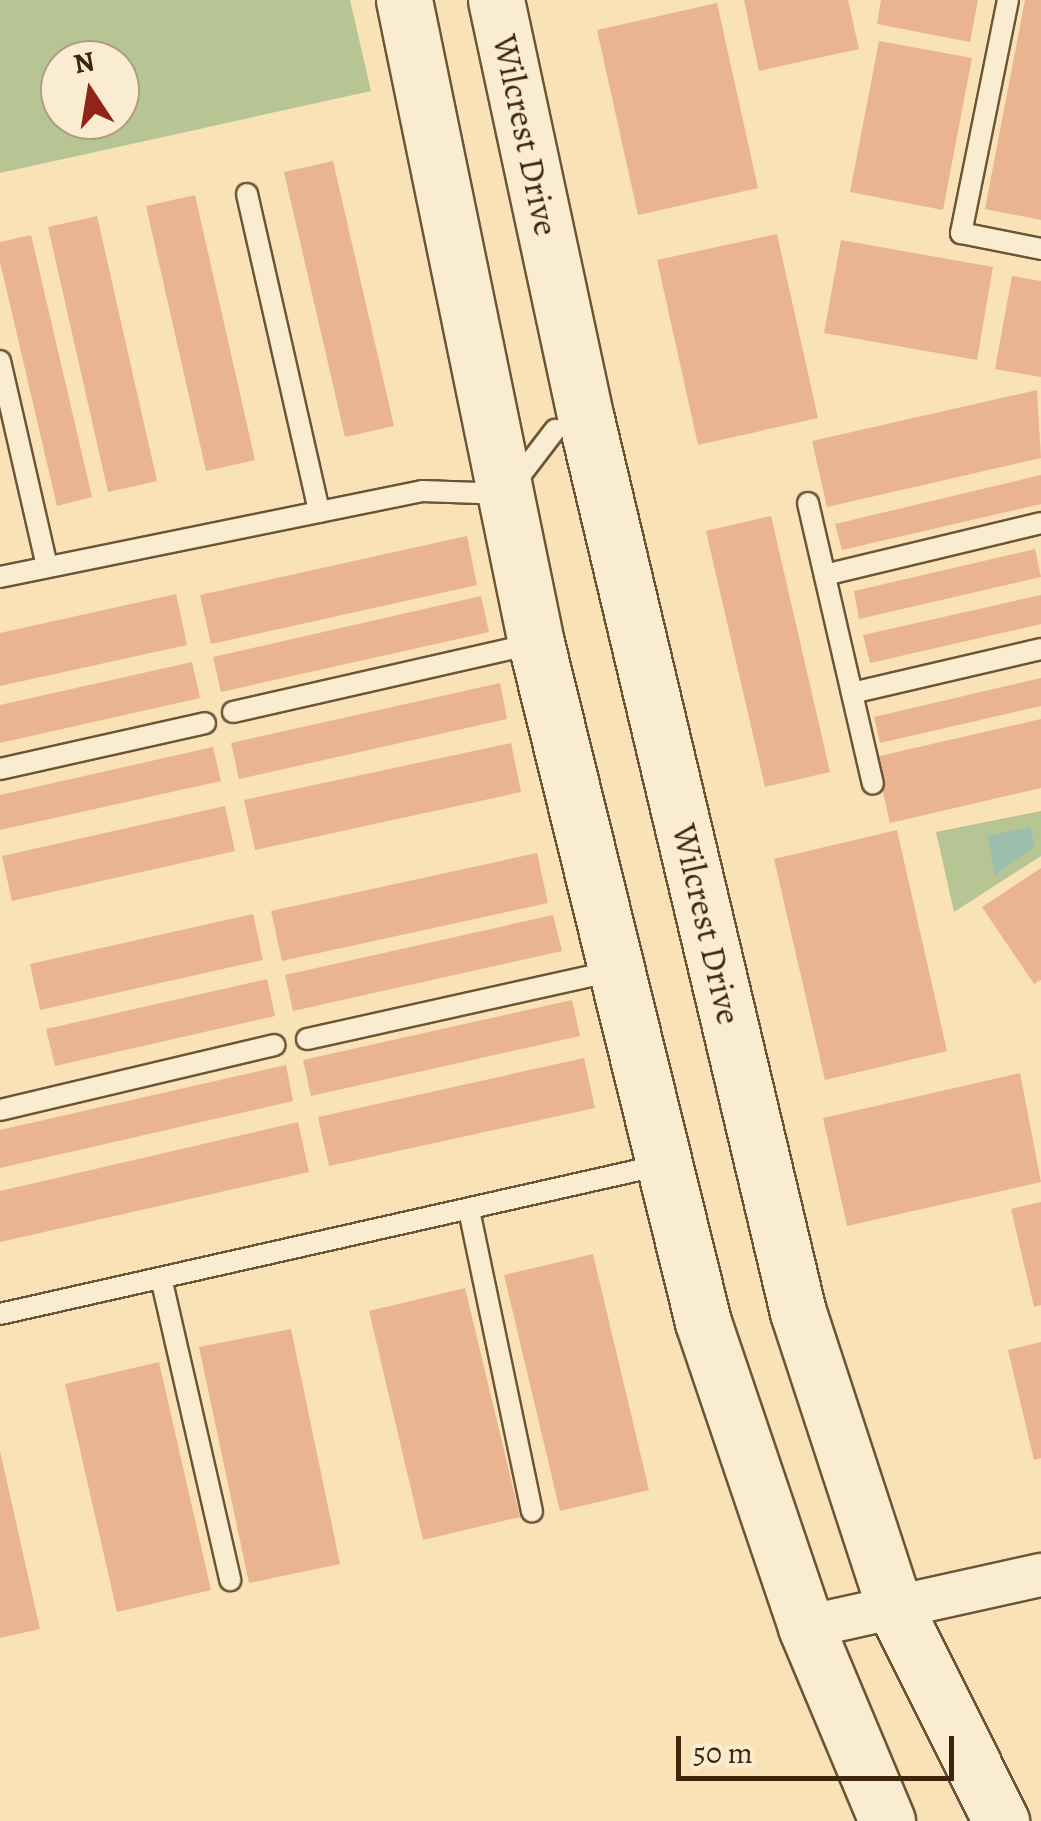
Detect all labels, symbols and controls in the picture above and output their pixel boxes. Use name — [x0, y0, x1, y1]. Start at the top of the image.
street label: Wilcrest Drive — [484, 31, 568, 239]
north arrow — [40, 40, 140, 140]
text: N — [70, 42, 98, 83]
street label: Wilcrest Drive — [664, 820, 750, 1028]
scale bar — [681, 1716, 958, 1778]
text: 50 m — [693, 1733, 753, 1773]

